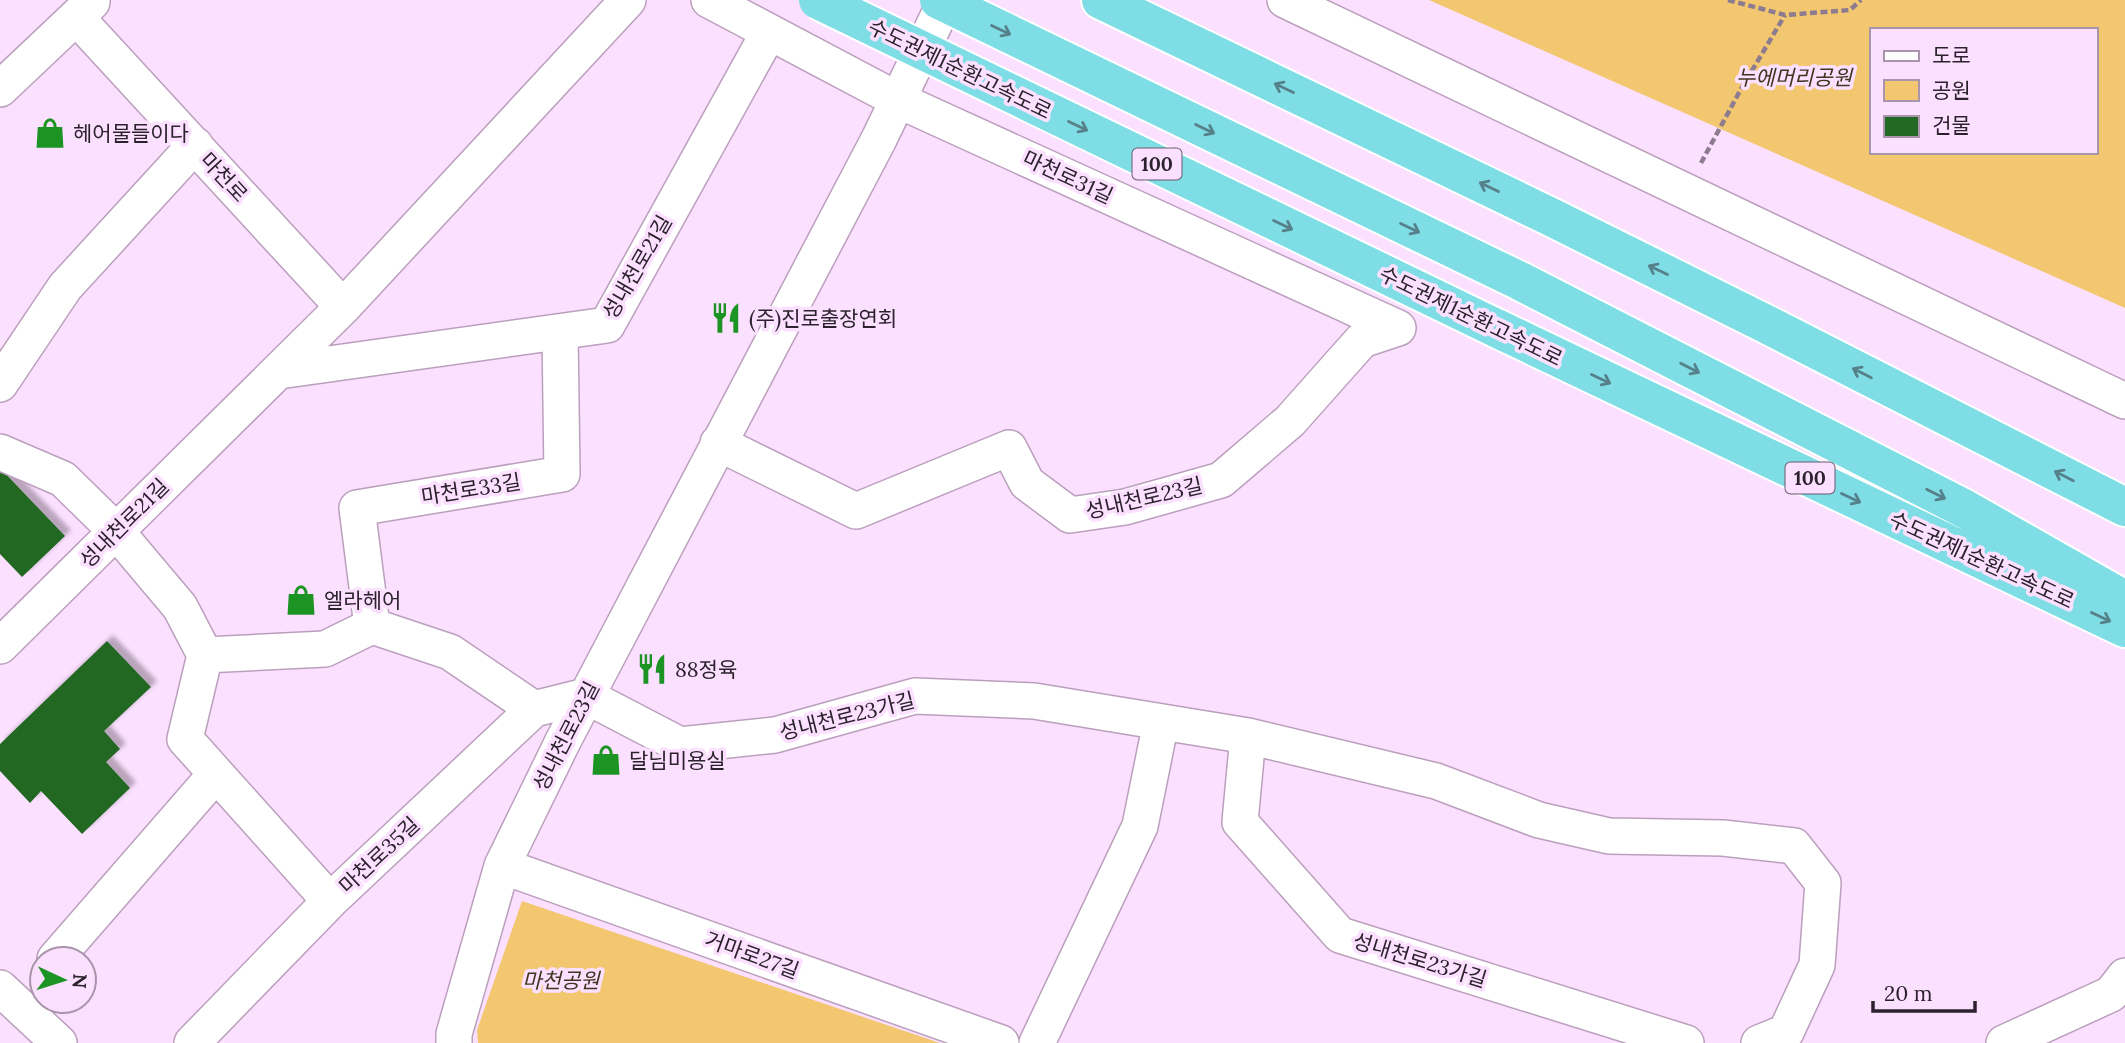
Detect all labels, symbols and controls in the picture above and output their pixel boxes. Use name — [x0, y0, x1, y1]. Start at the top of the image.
street label: 수도권제1순환고속도로 — [864, 13, 1056, 125]
one-way arrow — [990, 23, 1011, 37]
legend — [1870, 28, 2097, 154]
text: 도로 — [1932, 42, 1971, 69]
park label: 누에머리공원 — [1736, 64, 1854, 91]
text: 공원 — [1932, 77, 1971, 104]
one-way arrow — [1274, 81, 1295, 95]
text: 건물 — [1932, 112, 1971, 139]
shop icon: 헤어물들이다 — [33, 116, 67, 150]
place label: 헤어물들이다 — [73, 120, 189, 147]
one-way arrow — [1067, 120, 1088, 133]
one-way arrow — [1194, 122, 1215, 136]
street label: 마천로31길 — [1019, 144, 1117, 210]
street label: 마천로 — [194, 147, 254, 207]
road number: 100 — [1132, 148, 1182, 180]
one-way arrow — [1479, 180, 1500, 194]
street label: 성내천로21길 — [596, 210, 678, 324]
one-way arrow — [1272, 219, 1293, 233]
one-way arrow — [1399, 221, 1420, 235]
street label: 수도권제1순환고속도로 — [1375, 260, 1567, 372]
one-way arrow — [1649, 263, 1669, 277]
restaurant icon: (주)진로출장연회 — [709, 301, 743, 335]
place label: (주)진로출장연회 — [749, 305, 897, 332]
one-way arrow — [1679, 361, 1699, 375]
one-way arrow — [1852, 365, 1873, 379]
one-way arrow — [1590, 373, 1611, 386]
road number: 100 — [1786, 463, 1834, 494]
street label: 마천로33길 — [419, 468, 523, 510]
one-way arrow — [2054, 469, 2075, 483]
street label: 성내천로23길 — [1083, 471, 1205, 525]
street label: 성내천로21길 — [74, 473, 174, 573]
one-way arrow — [1925, 487, 1946, 501]
one-way arrow — [1840, 492, 1861, 505]
street label: 수도권제1순환고속도로 — [1885, 505, 2079, 615]
shop icon: 엘라헤어 — [284, 583, 318, 617]
place label: 엘라헤어 — [324, 587, 401, 614]
one-way arrow — [2090, 610, 2111, 624]
restaurant icon: 88정육 — [635, 652, 669, 686]
place label: 88정육 — [675, 656, 737, 683]
street label: 성내천로23길 — [527, 677, 605, 795]
street label: 성내천로23가길 — [776, 686, 918, 746]
shop icon: 달님미용실 — [589, 743, 623, 777]
place label: 달님미용실 — [629, 747, 726, 774]
street label: 마천로35길 — [333, 811, 425, 899]
street label: 거마로27길 — [701, 926, 803, 984]
street label: 성내천로23가길 — [1350, 927, 1490, 993]
north arrow — [28, 945, 98, 1015]
park label: 마천공원 — [522, 967, 601, 994]
scale bar — [1873, 970, 1974, 1014]
text: N — [67, 973, 92, 990]
text: 20 m — [1884, 980, 1933, 1007]

